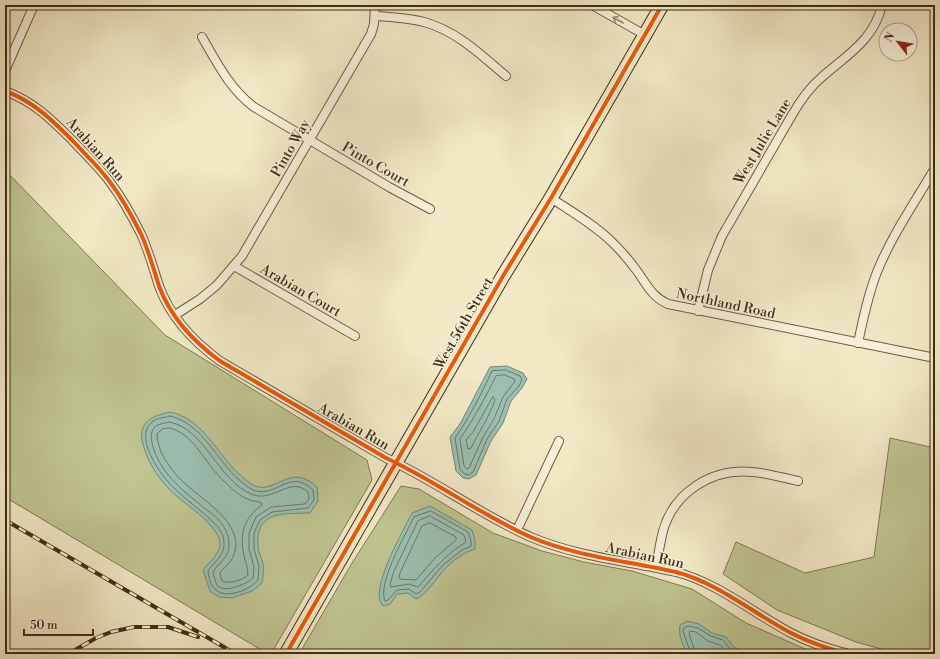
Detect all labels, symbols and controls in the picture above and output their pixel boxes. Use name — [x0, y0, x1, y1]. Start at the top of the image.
one-way arrow — [613, 16, 625, 24]
north arrow — [878, 22, 918, 62]
text: N — [882, 30, 899, 45]
street label: West Julie Lane — [730, 95, 796, 189]
street label: Arabian Run — [61, 113, 129, 186]
street label: Pinto Way — [267, 116, 315, 181]
street label: Pinto Court — [339, 138, 412, 191]
street label: Arabian Court — [256, 260, 344, 321]
street label: West 56th Street — [430, 274, 498, 374]
street label: Northland Road — [675, 285, 777, 323]
street label: Arabian Run — [314, 399, 393, 455]
street label: Arabian Run — [603, 539, 686, 573]
scale bar — [24, 611, 93, 637]
text: 50 m — [30, 618, 58, 633]

